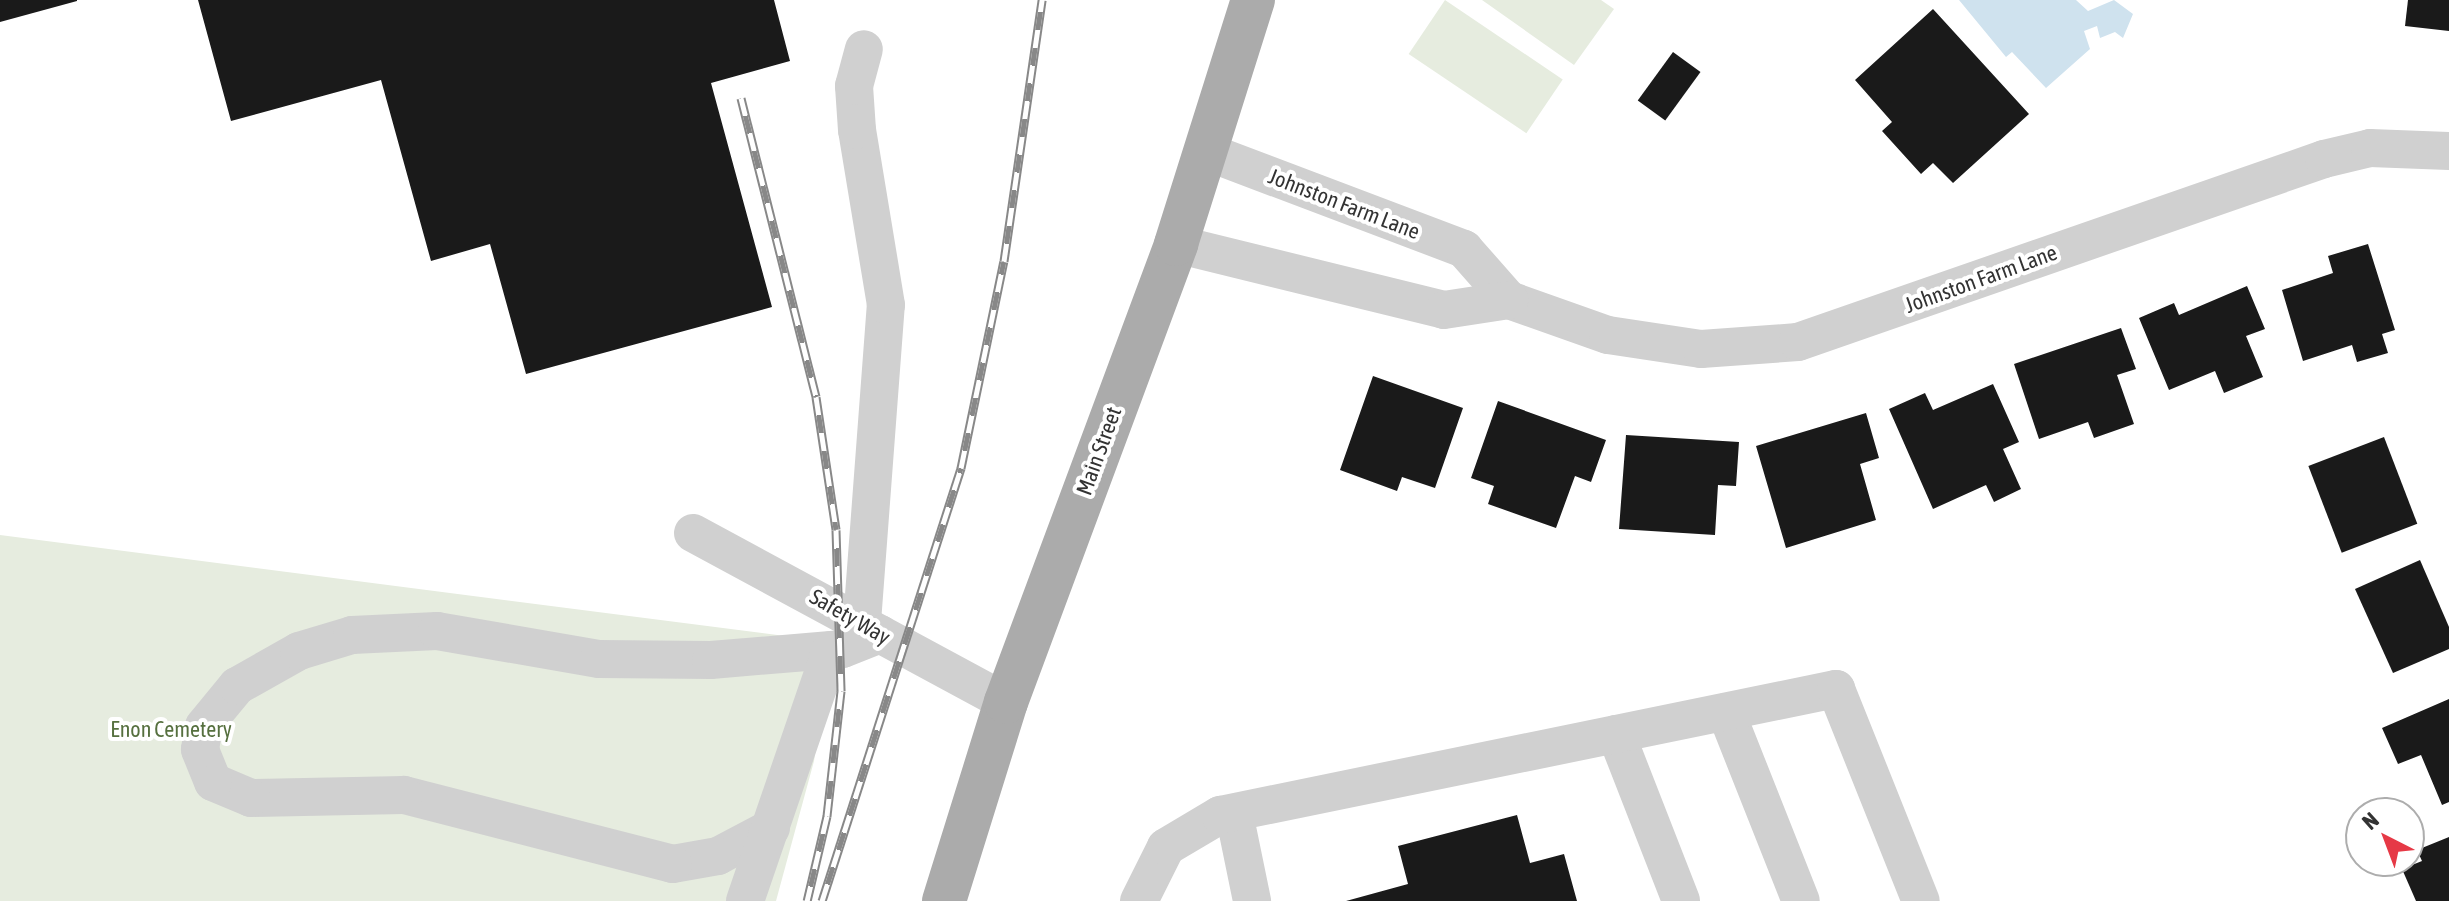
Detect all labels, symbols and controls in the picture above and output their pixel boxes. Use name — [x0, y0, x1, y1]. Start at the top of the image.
street label: Johnston Farm Lane — [1265, 163, 1423, 245]
street label: Johnston Farm Lane — [1901, 239, 2061, 319]
street label: Main Street — [1071, 403, 1127, 499]
street label: Safety Way — [805, 583, 895, 651]
park label: Enon Cemetery — [110, 717, 232, 743]
north arrow — [2345, 797, 2425, 877]
text: N — [2357, 807, 2384, 835]

